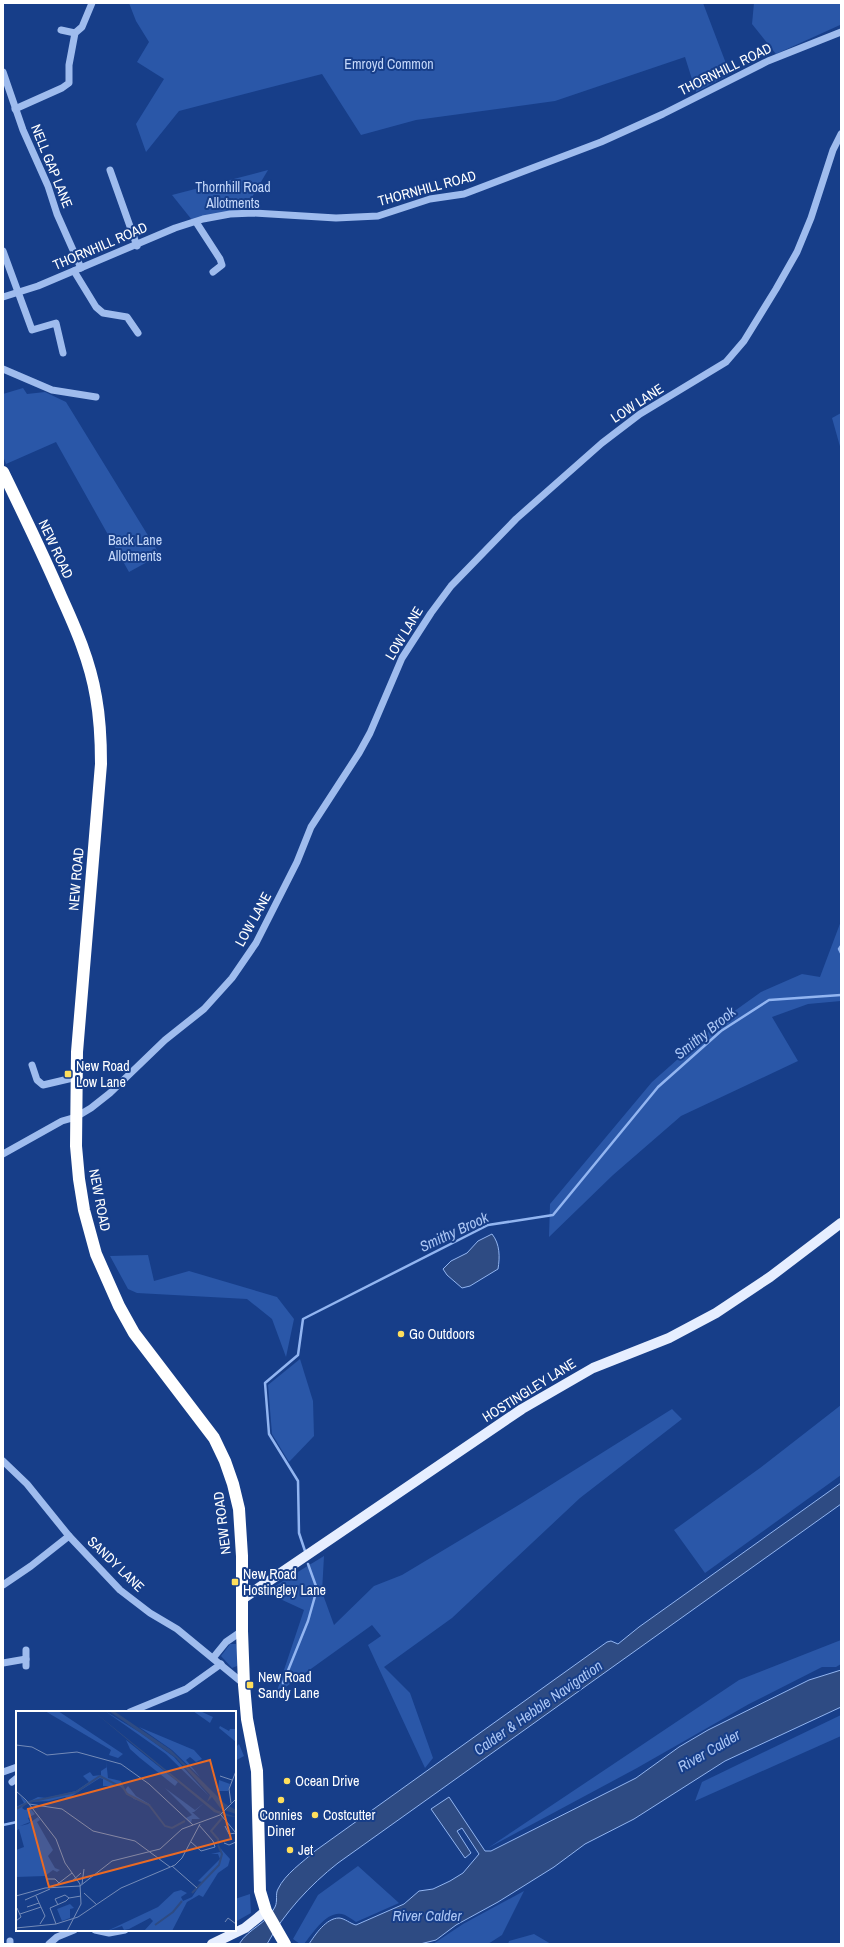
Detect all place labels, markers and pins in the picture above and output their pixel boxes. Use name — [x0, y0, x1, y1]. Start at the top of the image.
place label: New Road Low Lane — [76, 1057, 130, 1091]
marker: New Road Low Lane — [63, 1069, 73, 1079]
place label: Go Outdoors — [409, 1325, 475, 1343]
marker: Go Outdoors — [396, 1329, 406, 1339]
place label: New Road Hostingley Lane — [243, 1565, 326, 1599]
marker: New Road Hostingley Lane — [230, 1577, 240, 1587]
place label: New Road Sandy Lane — [258, 1668, 319, 1702]
marker: New Road Sandy Lane — [245, 1680, 255, 1690]
place label: Ocean Drive — [295, 1772, 359, 1790]
marker: Ocean Drive — [282, 1776, 292, 1786]
marker: Connies Diner — [276, 1795, 286, 1805]
place label: Connies Diner — [260, 1806, 303, 1840]
place label: Costcutter — [323, 1806, 375, 1824]
marker: Costcutter — [310, 1810, 320, 1820]
place label: Jet — [298, 1841, 313, 1859]
marker: Jet — [285, 1845, 295, 1855]

